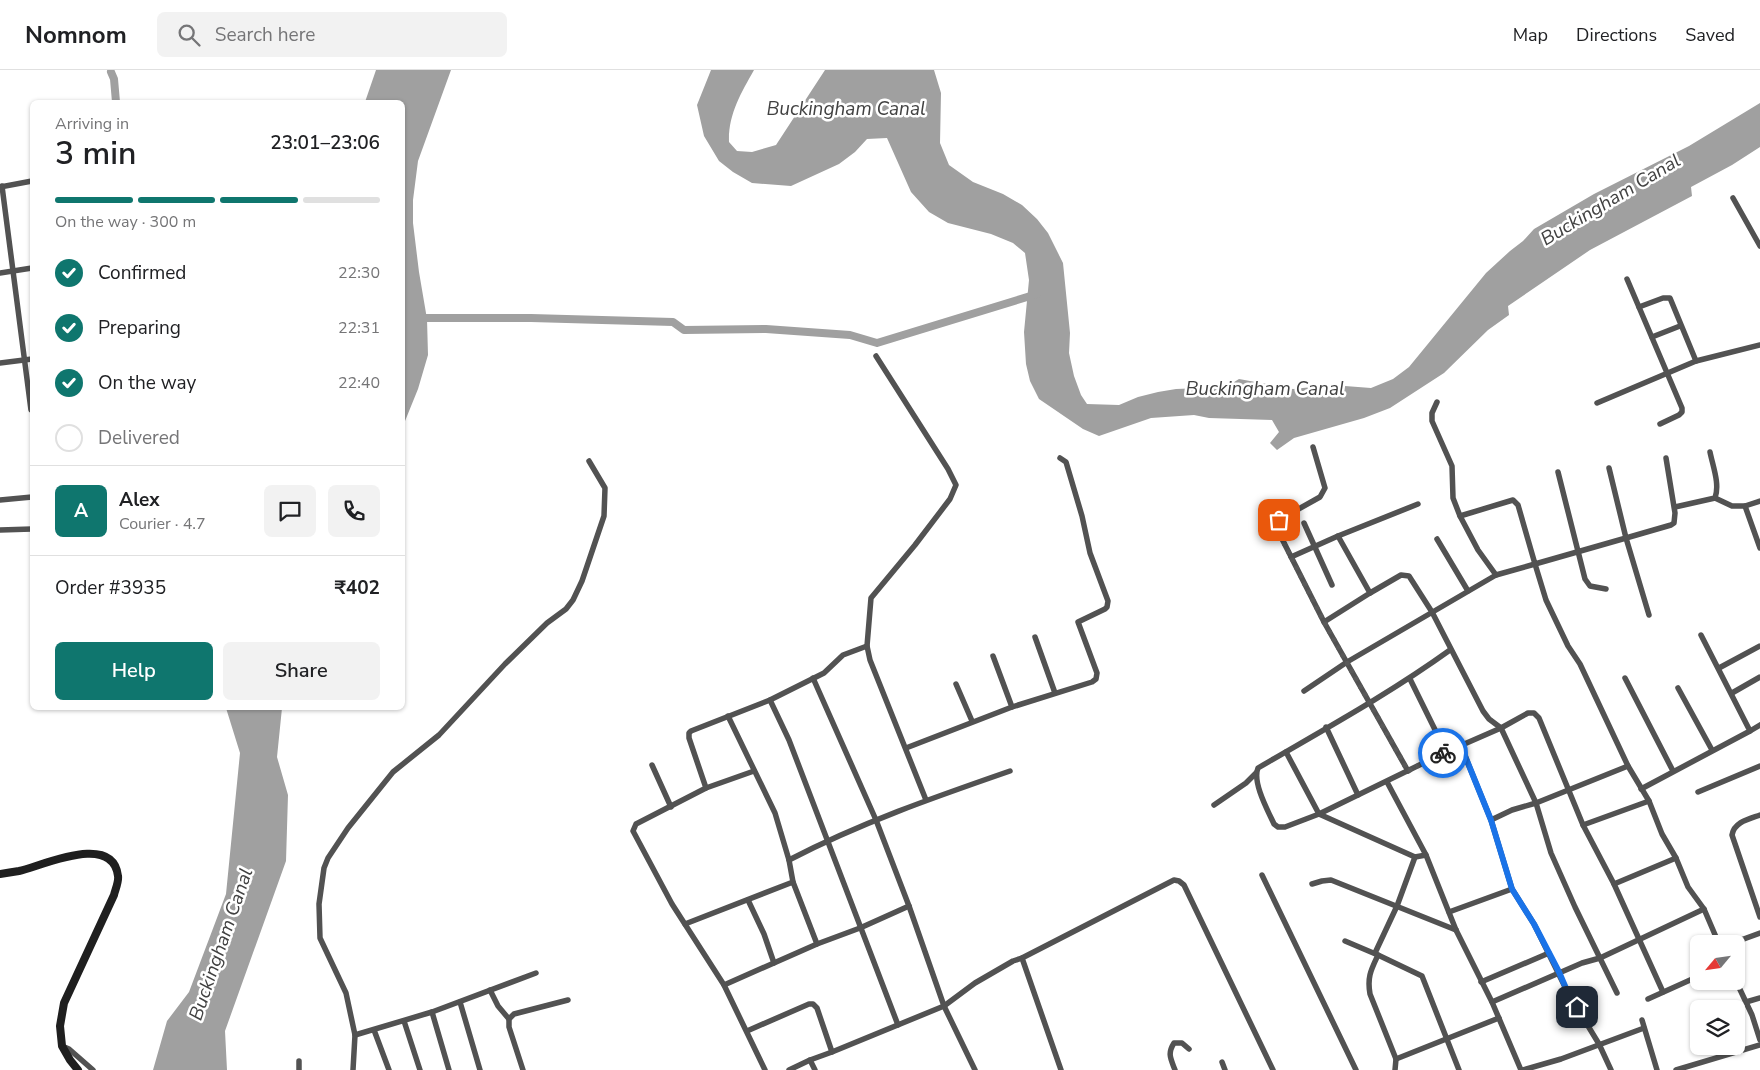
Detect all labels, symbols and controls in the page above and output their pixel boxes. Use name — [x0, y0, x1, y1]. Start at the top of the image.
search box — [157, 12, 507, 57]
text: Nomnom — [25, 19, 127, 51]
icon: search — [175, 21, 203, 49]
text: Search here — [215, 22, 315, 48]
text: Map — [1513, 23, 1548, 47]
text: Directions — [1576, 23, 1657, 47]
text: Saved — [1685, 23, 1735, 47]
water label: Buckingham Canal — [766, 96, 926, 122]
text: Arriving in — [55, 113, 129, 135]
text: 23:01–23:06 — [270, 130, 380, 156]
text: 3 min — [55, 132, 137, 175]
water label: Buckingham Canal — [1536, 148, 1685, 252]
text: On the way · 300 m — [55, 211, 196, 233]
icon: check — [55, 259, 83, 287]
text: Confirmed — [98, 260, 186, 286]
text: 22:30 — [338, 262, 380, 284]
icon: check — [55, 314, 83, 342]
text: Preparing — [98, 315, 181, 341]
text: 22:31 — [338, 317, 380, 339]
icon: check — [55, 369, 83, 397]
text: On the way — [98, 370, 196, 396]
text: 22:40 — [338, 372, 380, 394]
water label: Buckingham Canal — [1185, 376, 1345, 402]
text: Delivered — [98, 425, 180, 451]
button: chat — [264, 485, 316, 537]
button: phone — [328, 485, 380, 537]
text: Alex — [119, 487, 160, 513]
text: A — [74, 498, 88, 524]
pin — [1258, 499, 1300, 541]
icon: bag — [1265, 506, 1293, 534]
text: Courier · 4.7 — [119, 513, 205, 535]
text: Order #3935 — [55, 575, 166, 601]
text: ₹402 — [334, 575, 380, 601]
button: Help — [55, 642, 213, 700]
button: Share — [223, 642, 380, 700]
courier — [1418, 728, 1468, 778]
icon: bike — [1429, 739, 1457, 767]
water label: Buckingham Canal — [183, 865, 259, 1024]
north arrow — [1690, 935, 1745, 990]
map controls — [1690, 935, 1745, 1055]
pin — [1556, 986, 1598, 1028]
icon: home — [1563, 993, 1591, 1021]
button: layers — [1690, 1000, 1745, 1055]

